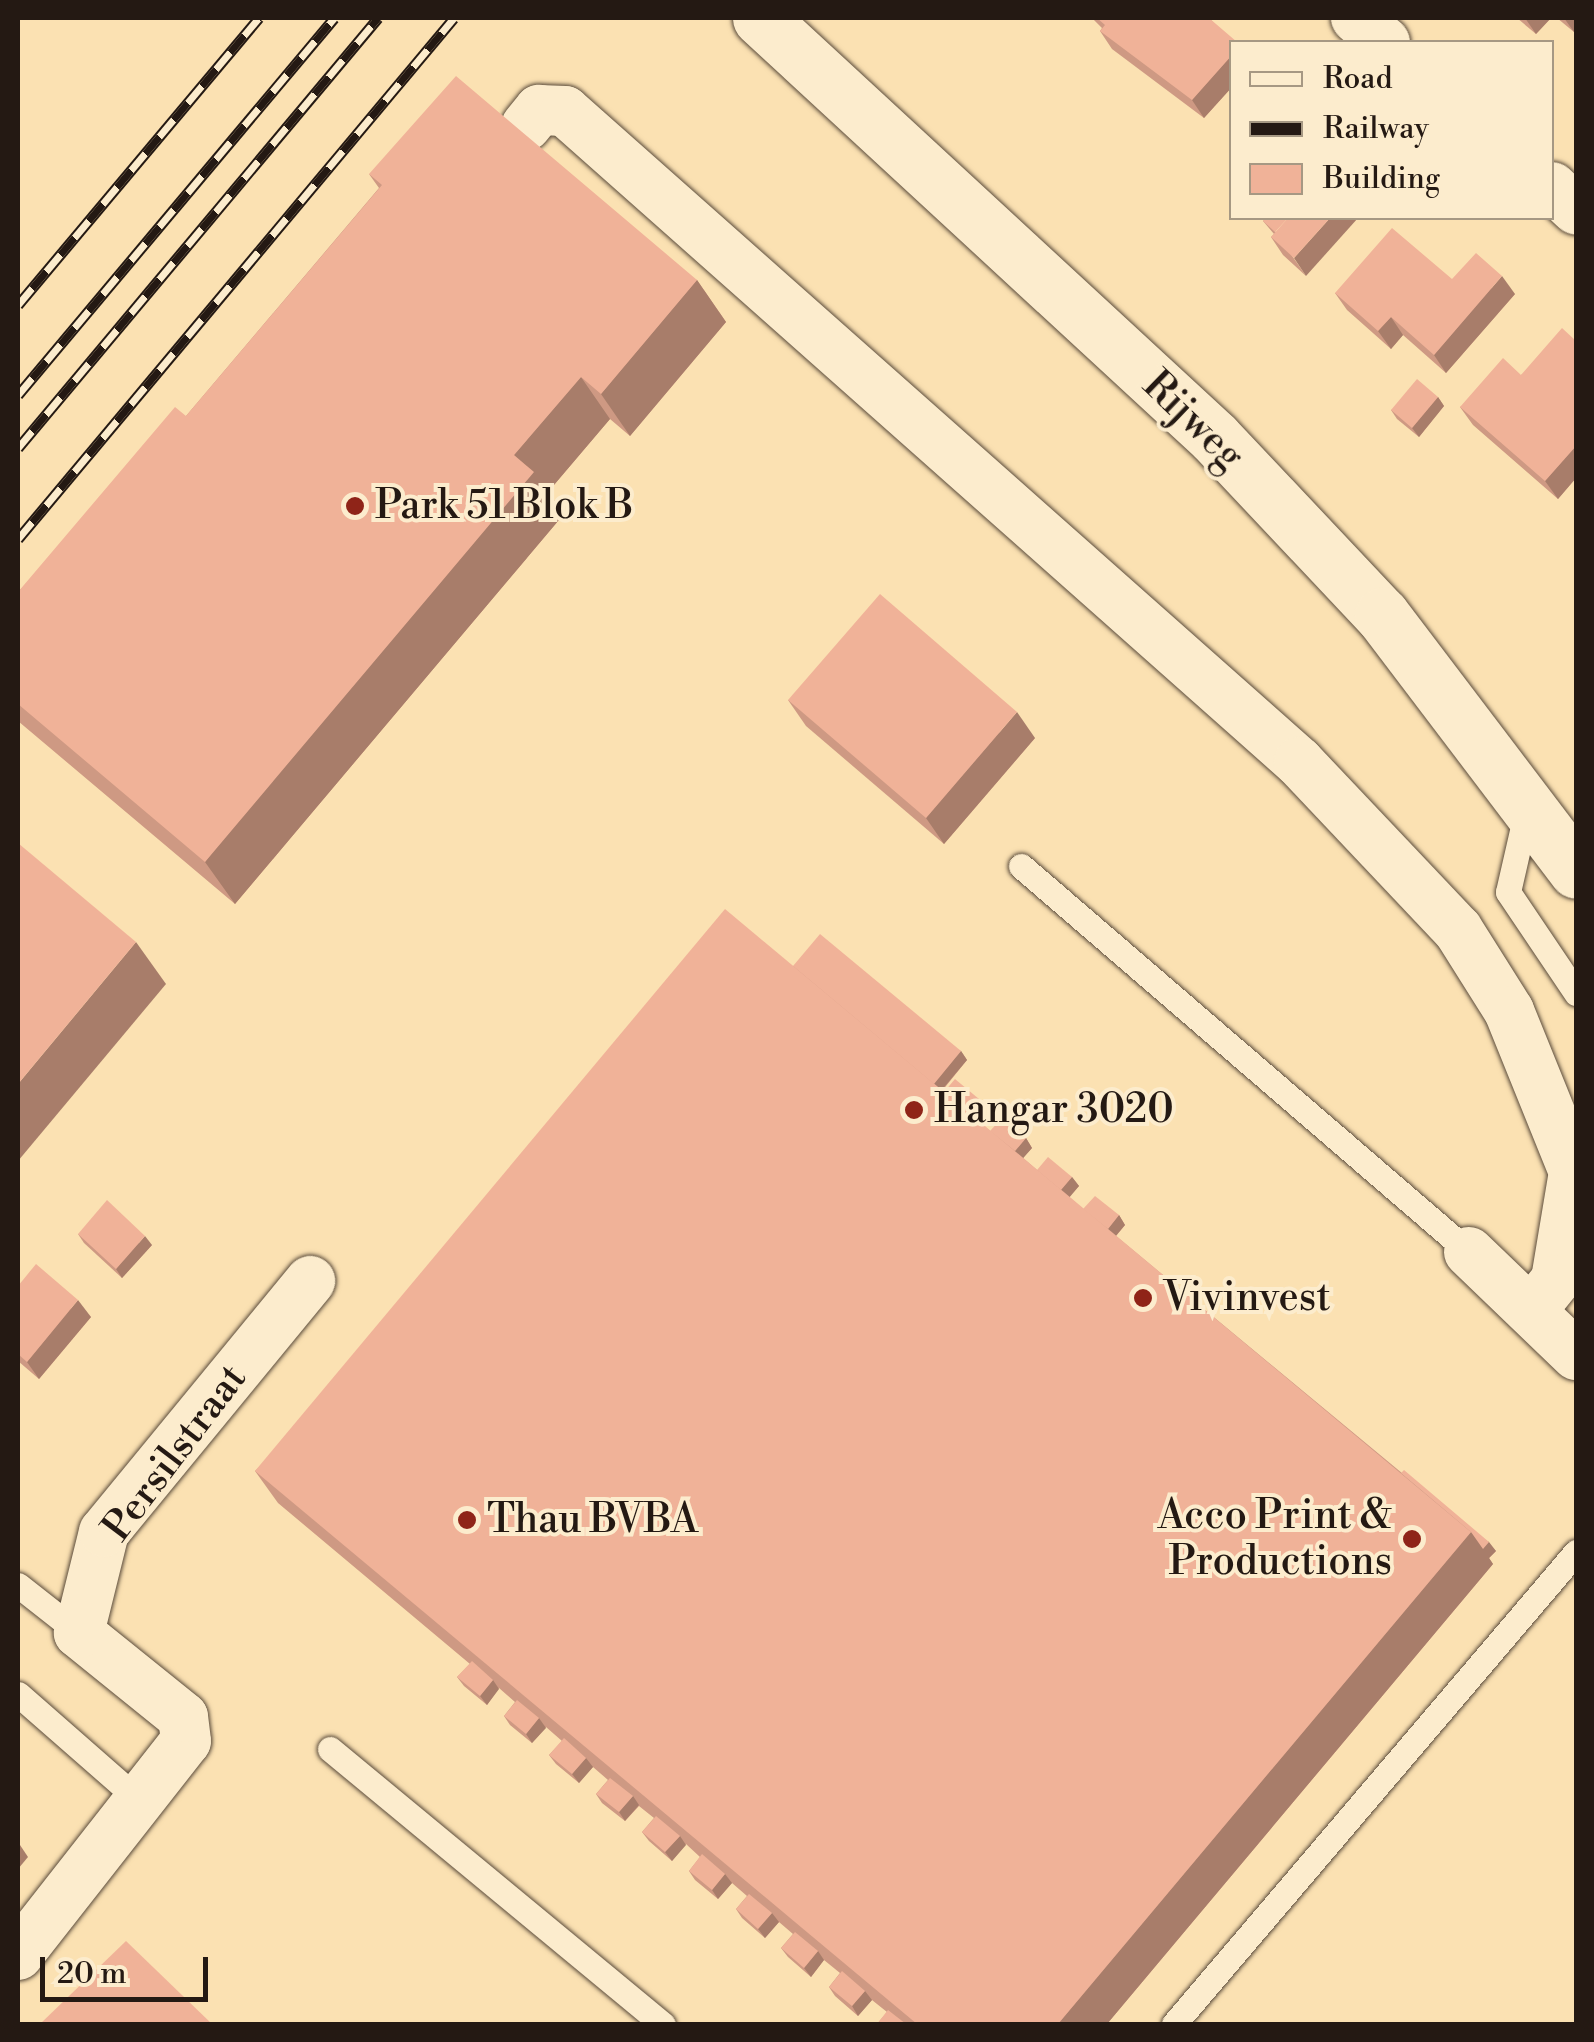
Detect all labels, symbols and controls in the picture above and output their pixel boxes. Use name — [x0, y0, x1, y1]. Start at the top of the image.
legend — [1229, 40, 1554, 220]
text: Road — [1323, 60, 1393, 98]
text: Railway — [1323, 110, 1429, 148]
text: Building — [1323, 160, 1440, 198]
street label: Rijweg — [1133, 362, 1253, 480]
place label: Park 51 Blok B — [375, 482, 634, 530]
marker: Park 51 Blok B — [344, 495, 366, 517]
place label: Hangar 3020 — [934, 1086, 1174, 1134]
marker: Hangar 3020 — [903, 1099, 925, 1121]
place label: Vivinvest — [1163, 1274, 1331, 1322]
marker: Vivinvest — [1132, 1287, 1154, 1309]
street label: Persilstraat — [93, 1355, 257, 1551]
place label: Acco Print & Productions — [1158, 1492, 1392, 1586]
place label: Thau BVBA — [487, 1496, 698, 1544]
marker: Thau BVBA — [456, 1509, 478, 1531]
marker: Acco Print & Productions — [1401, 1528, 1423, 1550]
scale bar — [45, 1937, 212, 1999]
text: 20 m — [57, 1955, 126, 1993]

